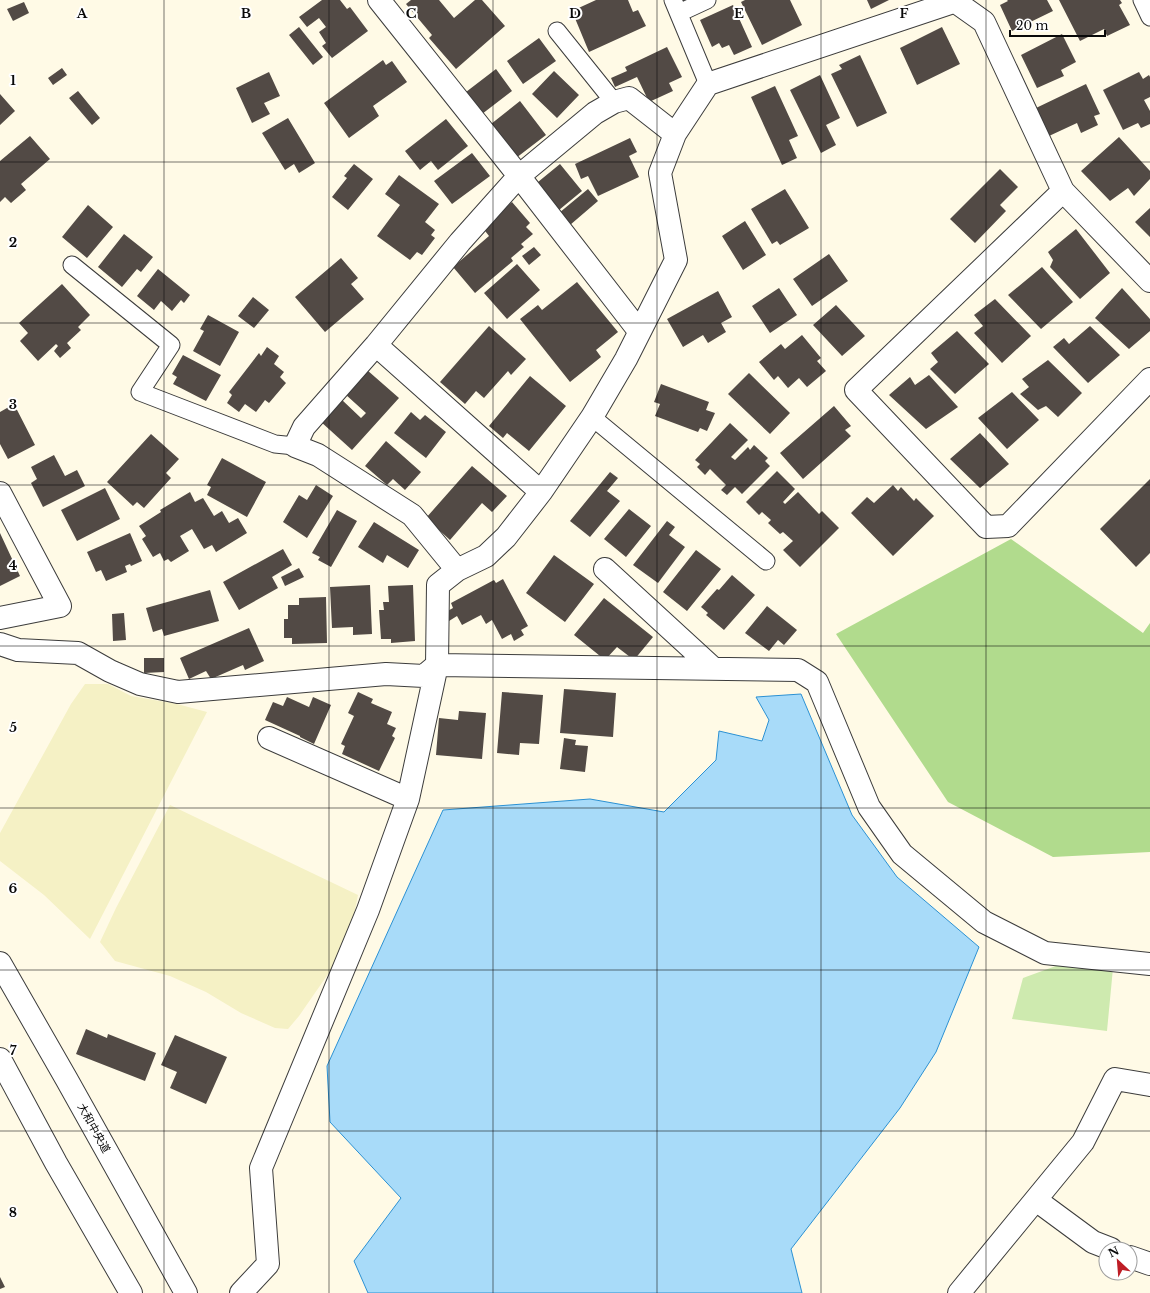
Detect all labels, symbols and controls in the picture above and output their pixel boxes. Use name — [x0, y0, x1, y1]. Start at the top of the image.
text: A — [76, 5, 88, 22]
text: B — [241, 5, 251, 22]
text: C — [406, 5, 417, 22]
text: D — [569, 5, 581, 22]
text: E — [734, 5, 744, 22]
text: F — [900, 5, 909, 22]
scale bar — [1010, 12, 1105, 38]
text: 20 m — [1016, 18, 1048, 33]
text: 1 — [10, 72, 16, 89]
text: 2 — [9, 234, 17, 251]
text: 3 — [9, 396, 17, 413]
text: 4 — [9, 557, 18, 574]
text: 5 — [9, 719, 17, 736]
text: 6 — [9, 880, 18, 897]
text: 7 — [10, 1042, 17, 1059]
street label: 大和中央道 — [75, 1101, 113, 1155]
text: 8 — [9, 1204, 17, 1221]
north arrow — [1098, 1241, 1138, 1281]
text: N — [1106, 1243, 1122, 1261]

